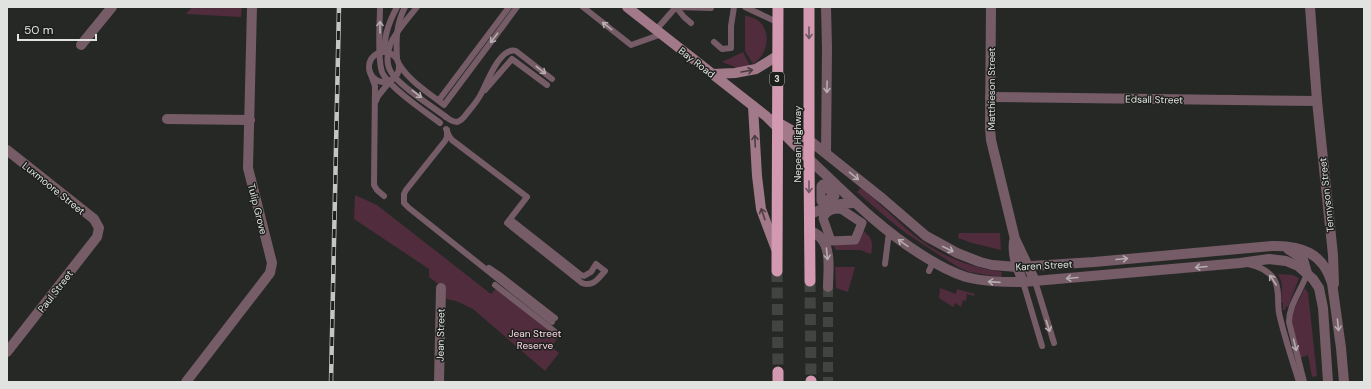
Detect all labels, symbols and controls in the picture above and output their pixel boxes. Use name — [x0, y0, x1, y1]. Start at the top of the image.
scale bar — [18, 16, 96, 42]
one-way arrow — [376, 21, 384, 34]
text: 50 m — [24, 22, 53, 38]
one-way arrow — [601, 22, 612, 30]
one-way arrow — [805, 26, 813, 39]
one-way arrow — [489, 33, 498, 44]
street label: Bay Road — [676, 44, 718, 81]
street label: Matthieson Street — [985, 47, 998, 131]
one-way arrow — [536, 66, 547, 74]
one-way arrow — [740, 67, 753, 75]
road number: 3 — [770, 72, 784, 86]
one-way arrow — [823, 80, 831, 93]
one-way arrow — [411, 90, 422, 99]
street label: Edsall Street — [1125, 92, 1183, 107]
street label: Nepean Highway — [791, 105, 804, 183]
one-way arrow — [751, 135, 759, 148]
street label: Tennyson Street — [1316, 157, 1337, 233]
street label: Luxmoore Street — [20, 159, 88, 218]
one-way arrow — [849, 172, 860, 181]
one-way arrow — [805, 180, 813, 193]
street label: Tulip Grove — [245, 182, 270, 236]
one-way arrow — [759, 207, 766, 220]
one-way arrow — [898, 239, 909, 247]
one-way arrow — [942, 246, 954, 253]
one-way arrow — [823, 247, 831, 260]
one-way arrow — [1115, 255, 1128, 263]
street label: Karen Street — [1015, 258, 1073, 273]
one-way arrow — [1195, 263, 1208, 270]
street label: Paul Street — [35, 268, 76, 315]
one-way arrow — [1066, 274, 1079, 282]
one-way arrow — [1269, 275, 1277, 286]
one-way arrow — [988, 278, 1001, 285]
street label: Jean Street — [434, 308, 447, 362]
one-way arrow — [1335, 318, 1342, 331]
one-way arrow — [1045, 319, 1052, 332]
park label: Jean Street Reserve — [509, 327, 562, 352]
one-way arrow — [1291, 339, 1299, 352]

